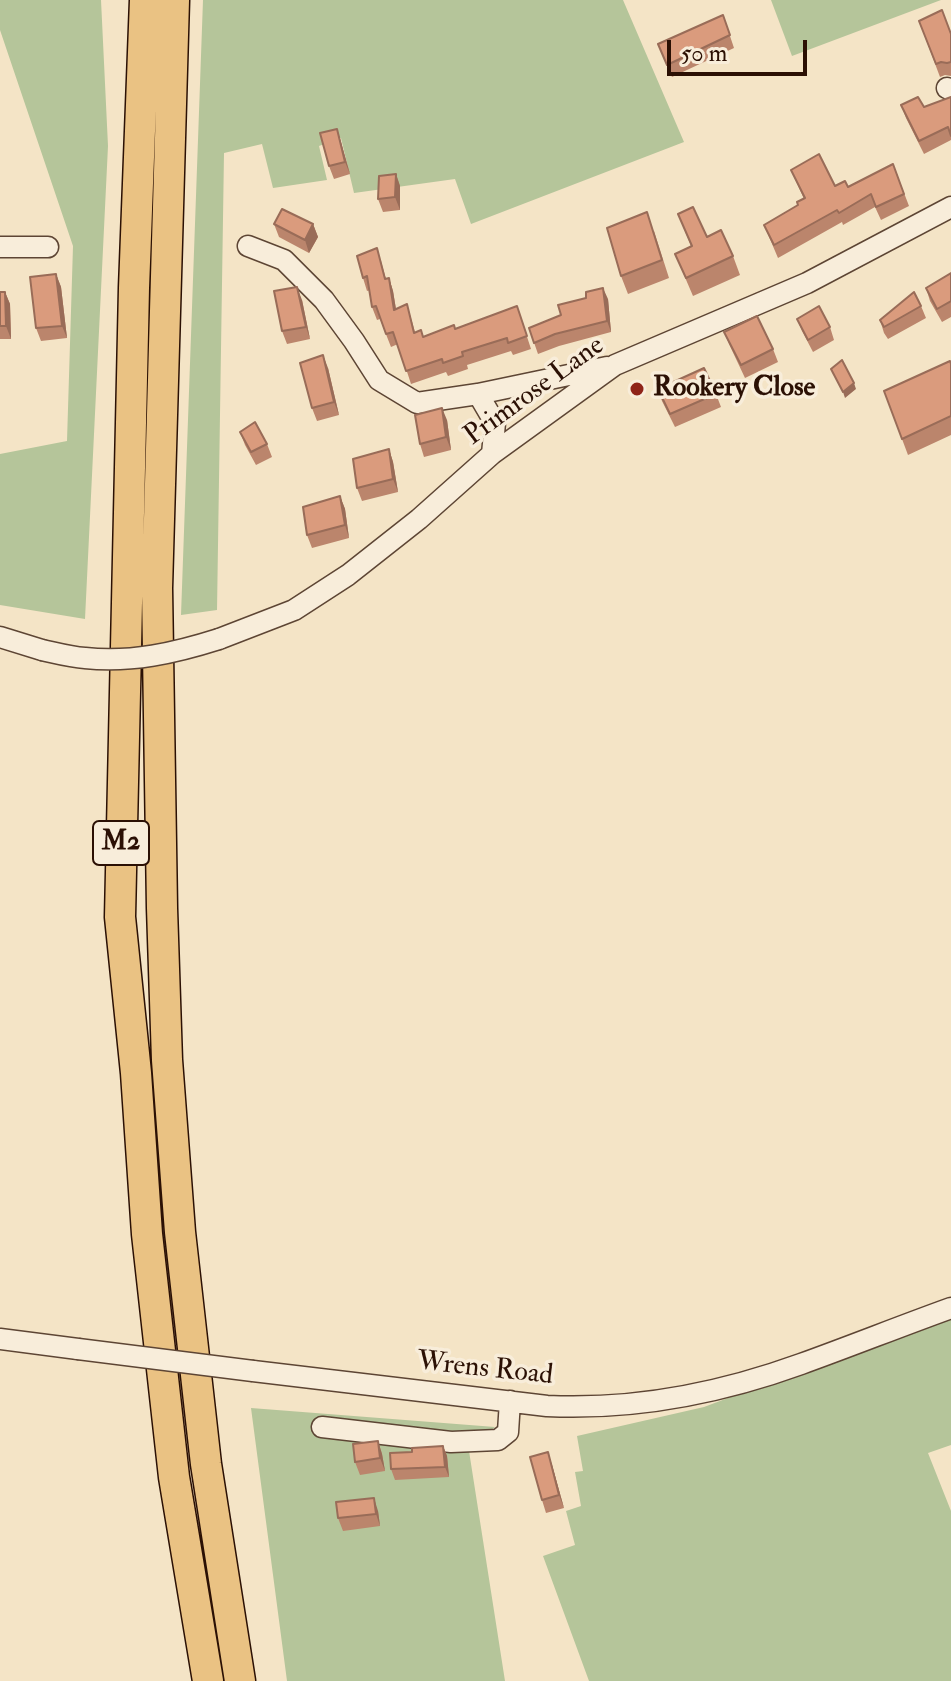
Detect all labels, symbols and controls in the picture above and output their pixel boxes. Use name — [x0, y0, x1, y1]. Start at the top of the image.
scale bar — [671, 24, 811, 74]
text: 50 m — [681, 38, 727, 69]
street label: Primrose Lane — [459, 330, 611, 454]
place label: Rookery Close — [653, 372, 815, 406]
marker: Rookery Close — [628, 380, 646, 398]
road number: M2 — [93, 821, 149, 865]
street label: Wrens Road — [415, 1346, 555, 1394]

